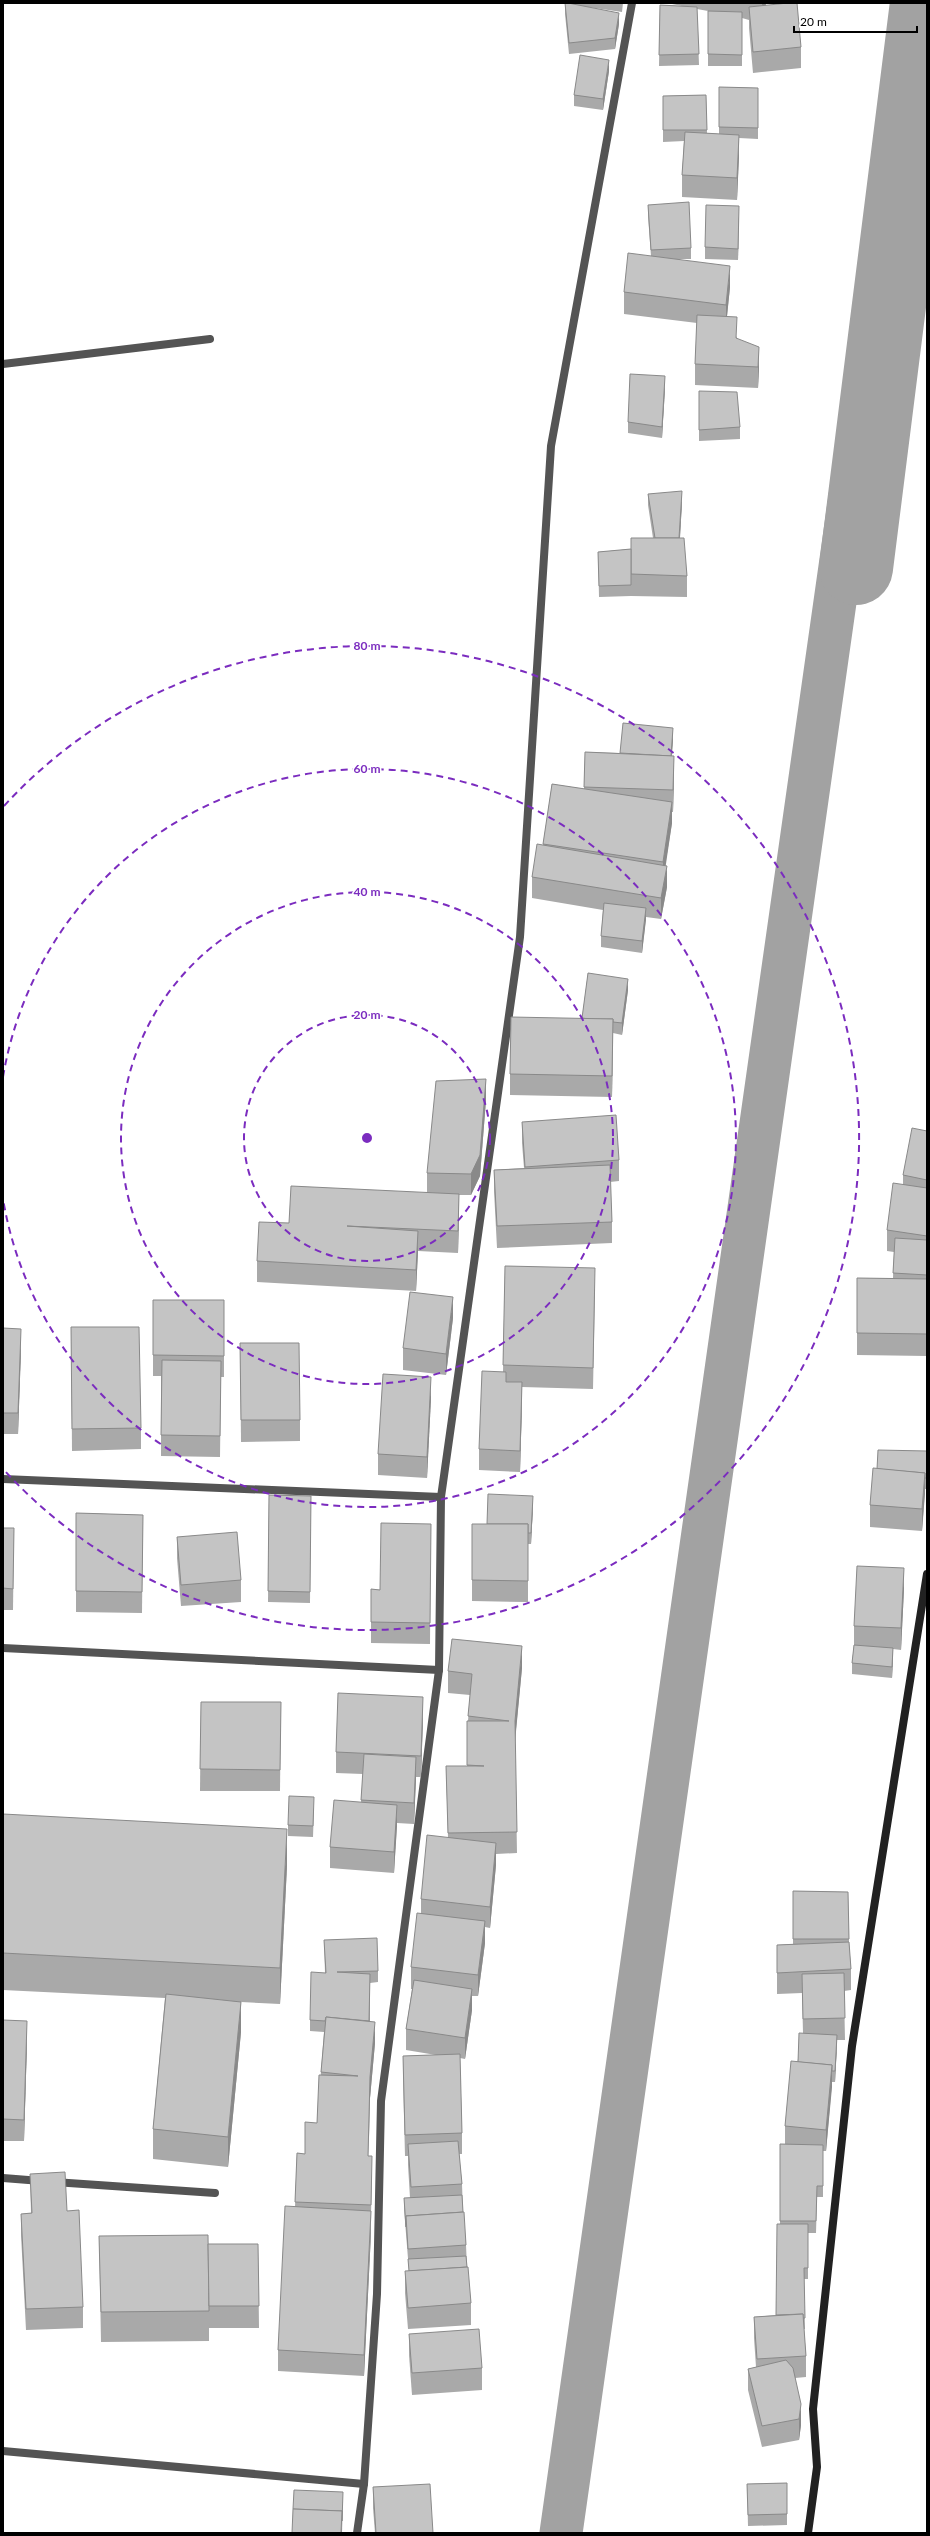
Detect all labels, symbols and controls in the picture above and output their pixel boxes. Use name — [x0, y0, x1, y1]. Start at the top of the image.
scale bar — [794, 8, 917, 34]
text: 20 m — [800, 14, 827, 29]
text: 80 m — [354, 638, 380, 653]
text: 60 m — [354, 761, 380, 776]
text: 40 m — [354, 884, 380, 899]
text: 20 m — [354, 1007, 380, 1022]
centre of rings — [360, 1131, 374, 1145]

